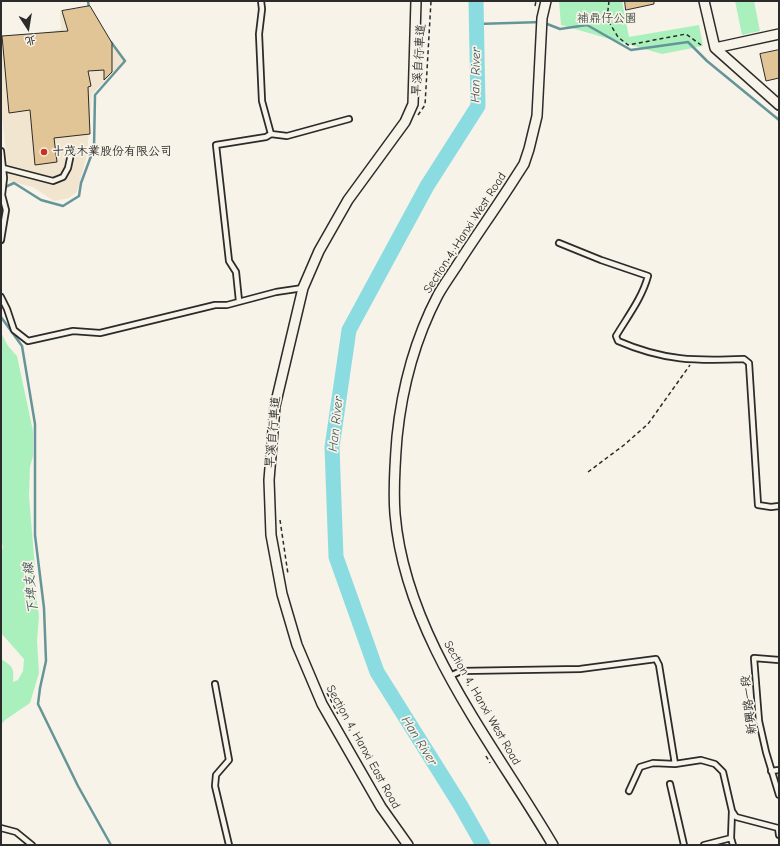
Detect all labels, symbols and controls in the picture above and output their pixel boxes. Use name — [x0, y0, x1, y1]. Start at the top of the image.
north arrow — [8, 8, 48, 48]
park label: 補鼎仔公園 — [577, 12, 637, 26]
street label: 旱溪自行車道 — [409, 24, 429, 96]
text: 北 — [24, 33, 37, 48]
water label: Han River — [468, 47, 484, 103]
place label: 十茂木業股份有限公司 — [52, 145, 172, 159]
marker: 十茂木業股份有限公司 — [39, 147, 49, 157]
street label: Section 4, Hanxi West Road — [421, 170, 509, 296]
street label: 旱溪自行車道 — [263, 396, 283, 468]
water label: Han River — [325, 396, 347, 452]
water label: 下埤支線 — [21, 561, 41, 615]
street label: Section 4, Hanxi West Road — [440, 638, 524, 768]
street label: 新興路一段 — [738, 674, 760, 736]
street label: Section 4, Hanxi East Road — [323, 683, 403, 811]
water label: Han River — [398, 713, 440, 769]

